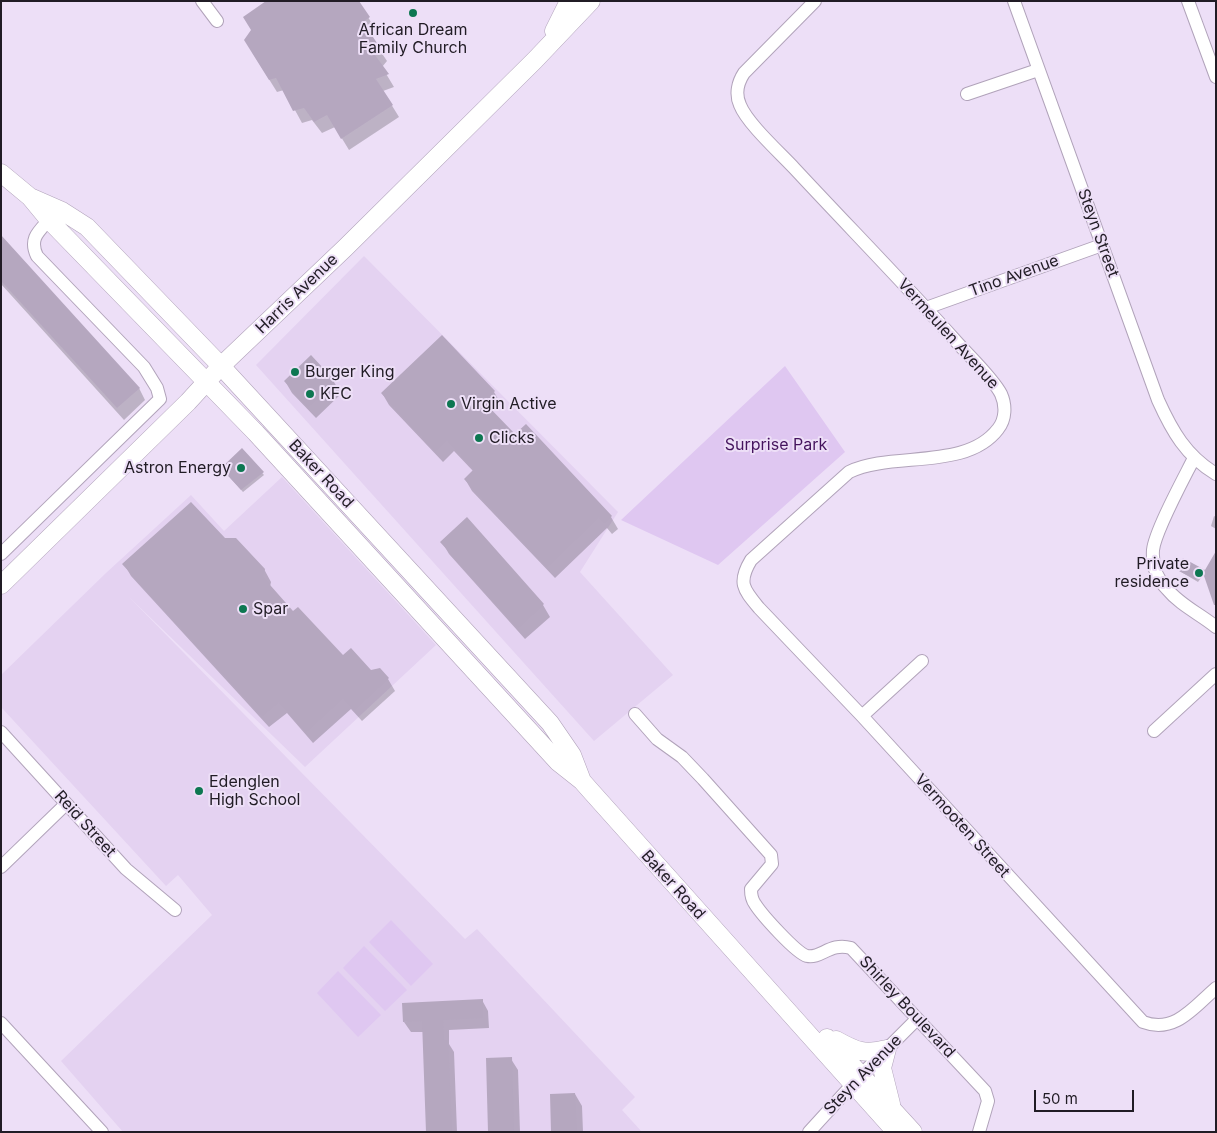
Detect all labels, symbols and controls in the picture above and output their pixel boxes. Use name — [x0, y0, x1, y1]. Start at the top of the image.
marker: African Dream Family Church — [407, 7, 419, 19]
place label: African Dream Family Church — [358, 20, 468, 58]
street label: Steyn Street — [1073, 186, 1123, 280]
street label: Harris Avenue — [252, 250, 342, 338]
street label: Tino Avenue — [967, 251, 1061, 301]
street label: Vermeulen Avenue — [893, 275, 1003, 393]
place label: Burger King — [305, 362, 394, 382]
marker: Burger King — [289, 366, 301, 378]
place label: KFC — [320, 384, 352, 404]
marker: KFC — [304, 388, 316, 400]
place label: Virgin Active — [461, 394, 557, 414]
marker: Virgin Active — [445, 398, 457, 410]
place label: Clicks — [489, 428, 535, 448]
marker: Clicks — [473, 432, 485, 444]
park label: Surprise Park — [725, 435, 827, 455]
street label: Baker Road — [285, 436, 357, 512]
place label: Astron Energy — [124, 458, 231, 478]
marker: Astron Energy — [235, 462, 247, 474]
place label: Private residence — [1115, 554, 1189, 592]
marker: Private residence — [1193, 567, 1205, 579]
place label: Spar — [253, 599, 288, 619]
marker: Spar — [237, 603, 249, 615]
street label: Vermooten Street — [911, 770, 1013, 882]
place label: Edenglen High School — [209, 772, 300, 810]
marker: Edenglen High School — [193, 785, 205, 797]
street label: Reid Street — [50, 787, 120, 861]
street label: Baker Road — [637, 847, 709, 923]
street label: Shirley Boulevard — [855, 952, 959, 1062]
street label: Steyn Avenue — [820, 1031, 906, 1119]
scale bar — [1037, 1080, 1137, 1112]
text: 50 m — [1042, 1089, 1078, 1108]

